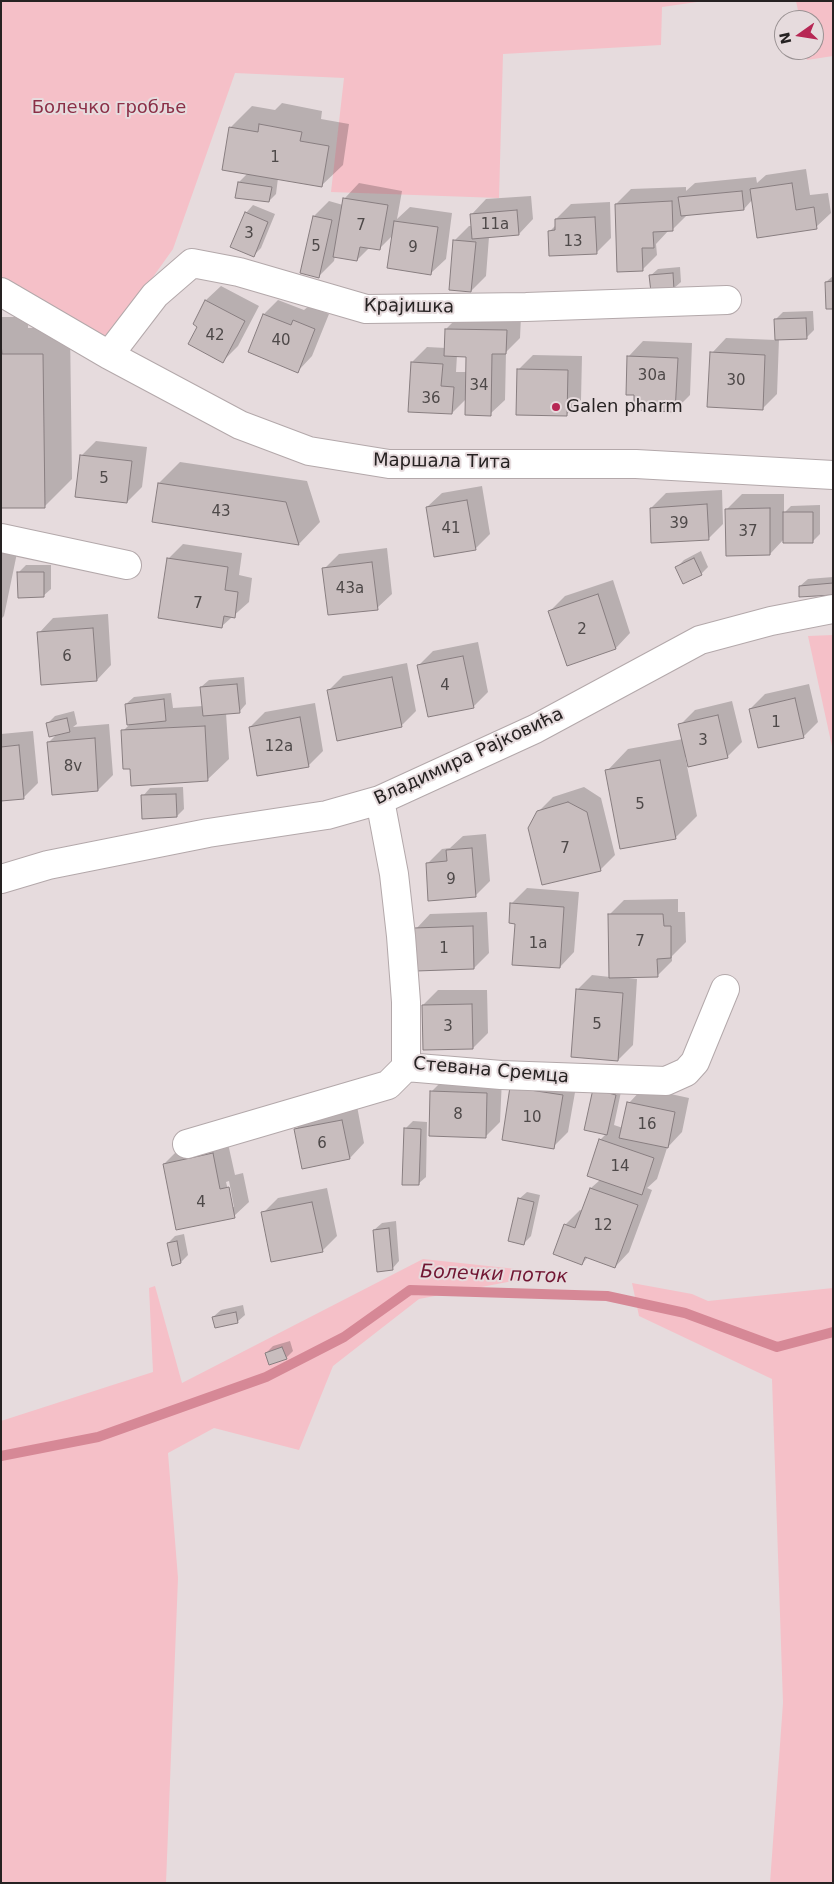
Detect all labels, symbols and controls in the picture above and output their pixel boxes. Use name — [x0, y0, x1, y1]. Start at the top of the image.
north arrow — [774, 10, 824, 60]
text: N — [776, 31, 794, 46]
park label: Болечко гробље — [32, 97, 186, 119]
house number: 1 — [270, 149, 280, 167]
house number: 11a — [481, 216, 509, 234]
house number: 7 — [356, 217, 366, 235]
house number: 3 — [244, 225, 254, 243]
house number: 13 — [563, 233, 583, 251]
house number: 5 — [311, 238, 321, 256]
house number: 9 — [408, 239, 418, 257]
street label: Крајишка — [364, 295, 454, 319]
house number: 42 — [205, 327, 225, 345]
house number: 40 — [271, 332, 291, 350]
house number: 30a — [638, 367, 666, 385]
house number: 30 — [726, 372, 746, 390]
house number: 34 — [469, 377, 489, 395]
house number: 36 — [421, 390, 441, 408]
place label: Galen pharm — [566, 396, 683, 418]
marker: Galen pharm — [550, 401, 562, 413]
street label: Маршала Тита — [373, 450, 511, 474]
house number: 5 — [99, 470, 109, 488]
house number: 43 — [211, 503, 231, 521]
house number: 39 — [669, 515, 689, 533]
house number: 41 — [441, 520, 461, 538]
house number: 37 — [738, 523, 758, 541]
house number: 43a — [336, 580, 364, 598]
house number: 7 — [193, 595, 203, 613]
house number: 2 — [577, 621, 587, 639]
house number: 6 — [62, 648, 72, 666]
house number: 4 — [440, 677, 450, 695]
street label: Владимира Рајковића — [371, 704, 567, 810]
house number: 1 — [771, 714, 781, 732]
house number: 3 — [698, 732, 708, 750]
house number: 12a — [265, 738, 293, 756]
house number: 8v — [64, 758, 82, 776]
house number: 5 — [635, 796, 645, 814]
house number: 7 — [560, 840, 570, 858]
house number: 9 — [446, 871, 456, 889]
house number: 7 — [635, 933, 645, 951]
house number: 1a — [529, 935, 547, 953]
house number: 1 — [439, 940, 449, 958]
house number: 5 — [592, 1016, 602, 1034]
house number: 3 — [443, 1018, 453, 1036]
street label: Стевана Сремца — [412, 1053, 570, 1089]
house number: 8 — [453, 1106, 463, 1124]
house number: 10 — [522, 1109, 542, 1127]
house number: 16 — [637, 1116, 657, 1134]
house number: 6 — [317, 1135, 327, 1153]
house number: 14 — [610, 1158, 630, 1176]
house number: 4 — [196, 1194, 206, 1212]
house number: 12 — [593, 1217, 613, 1235]
water label: Болечки поток — [420, 1261, 568, 1289]

